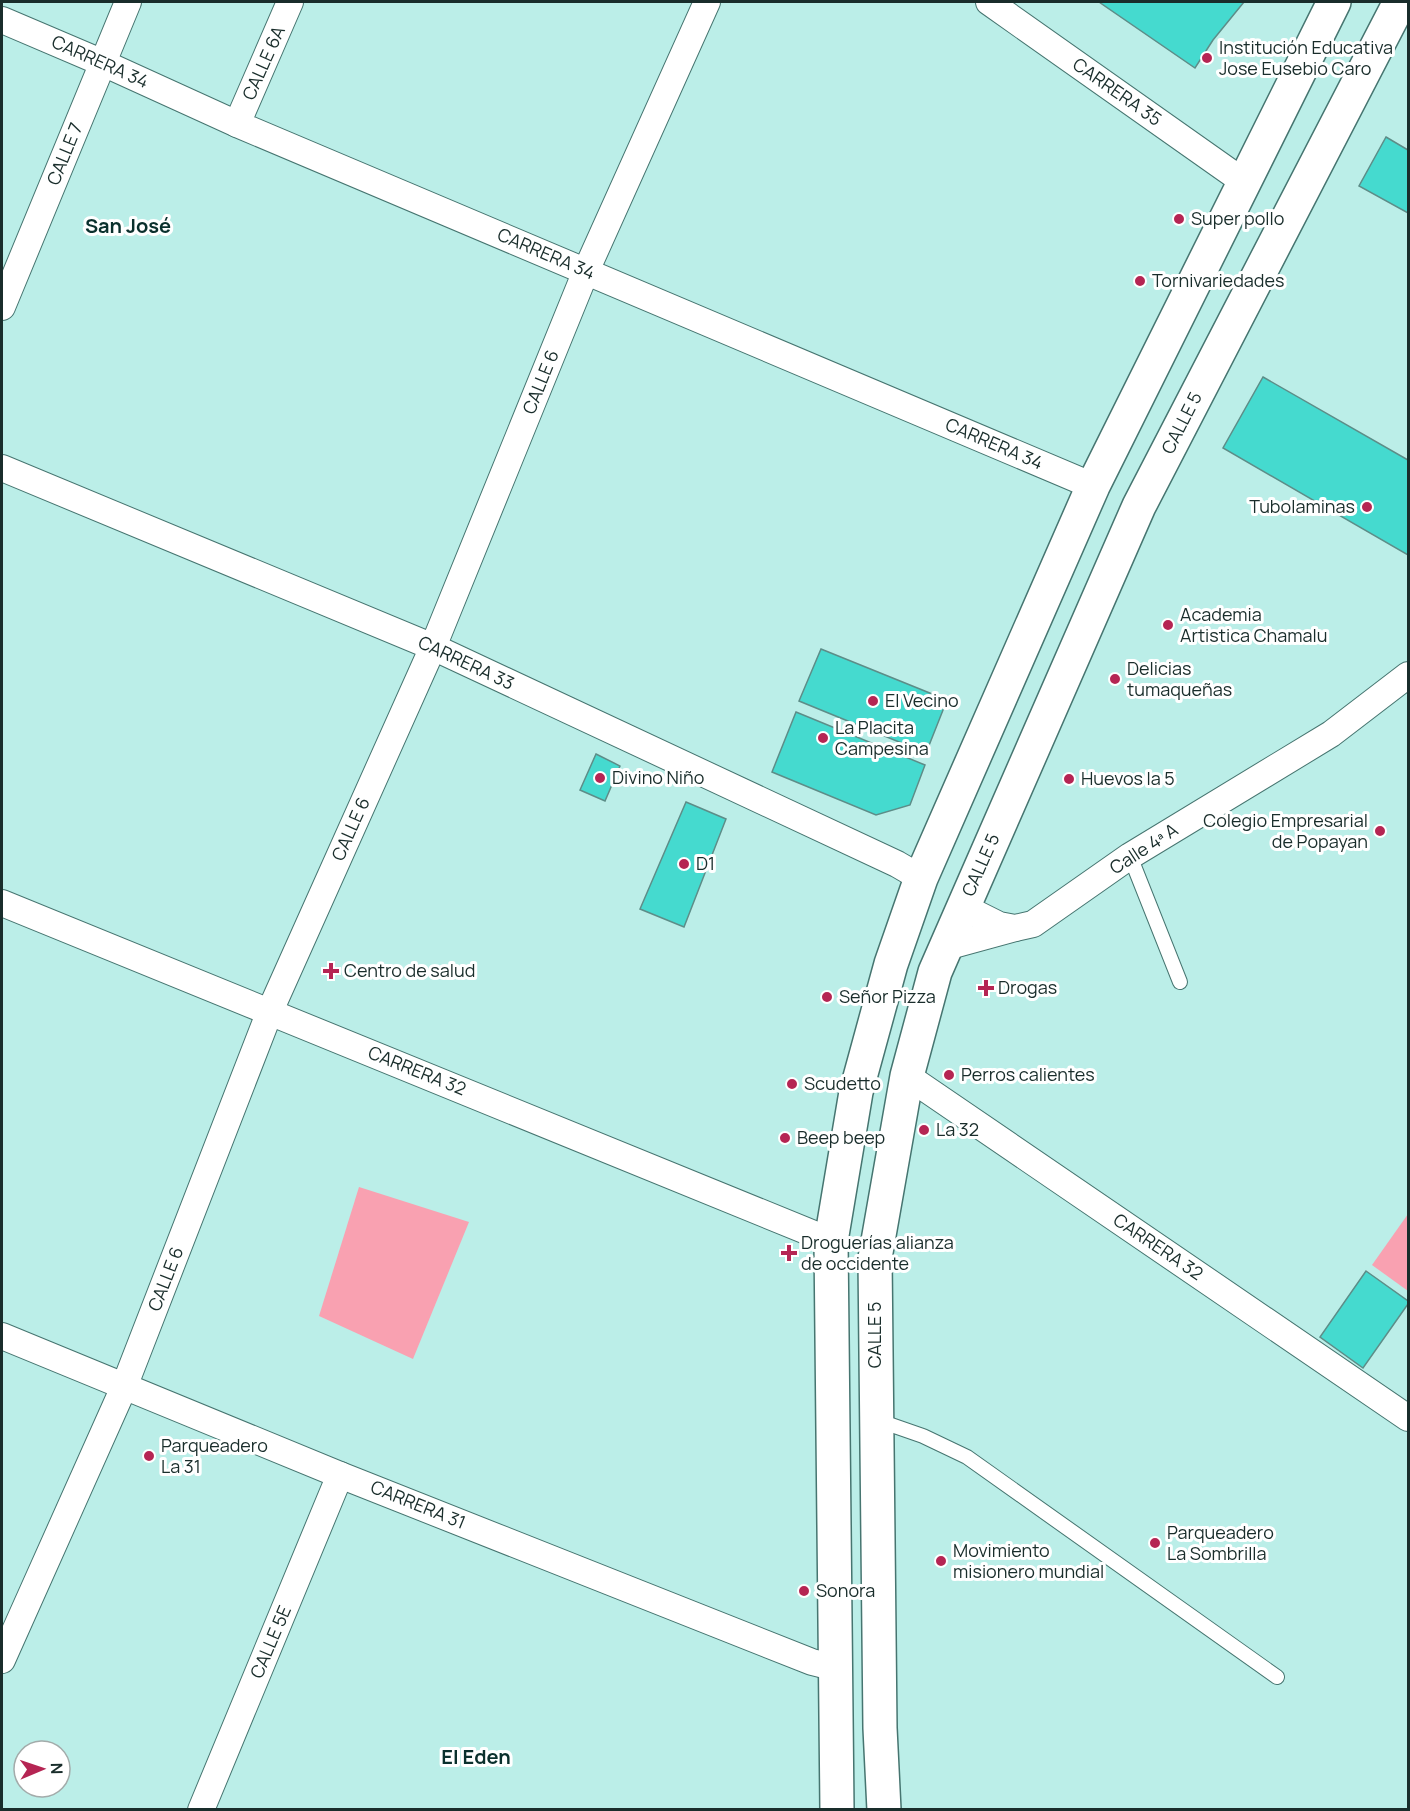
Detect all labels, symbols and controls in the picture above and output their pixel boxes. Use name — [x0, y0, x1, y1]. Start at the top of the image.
street label: CALLE 6A — [236, 21, 290, 103]
street label: CARRERA 34 — [48, 29, 153, 93]
place label: Institución Educativa Jose Eusebio Caro — [1219, 35, 1393, 80]
marker: Institución Educativa Jose Eusebio Caro — [1200, 51, 1214, 65]
street label: CARRERA 35 — [1068, 52, 1167, 131]
street label: CALLE 7 — [41, 119, 87, 188]
place label: Super pollo — [1191, 206, 1284, 230]
district label: San José — [85, 212, 171, 239]
marker: Super pollo — [1172, 212, 1186, 226]
street label: CARRERA 34 — [494, 222, 599, 284]
place label: Tornivariedades — [1152, 268, 1284, 292]
marker: Tornivariedades — [1133, 274, 1147, 288]
street label: CALLE 6 — [516, 346, 564, 417]
street label: CALLE 5 — [1155, 387, 1207, 458]
street label: CARRERA 34 — [942, 412, 1047, 474]
place label: Tubolaminas — [1249, 494, 1355, 518]
marker: Tubolaminas — [1360, 500, 1374, 514]
place label: Academia Artistica Chamalu — [1180, 602, 1327, 647]
marker: Academia Artistica Chamalu — [1161, 618, 1175, 632]
street label: CARRERA 33 — [415, 629, 518, 695]
place label: Delicias tumaqueñas — [1127, 656, 1232, 701]
marker: Delicias tumaqueñas — [1108, 672, 1122, 686]
place label: El Vecino — [885, 688, 959, 712]
marker: El Vecino — [866, 694, 880, 708]
place label: La Placita Campesina — [835, 715, 929, 760]
marker: La Placita Campesina — [816, 731, 830, 745]
place label: Divino Niño — [612, 765, 704, 789]
place label: Huevos la 5 — [1081, 766, 1175, 790]
marker: Divino Niño — [593, 771, 607, 785]
marker: Huevos la 5 — [1062, 772, 1076, 786]
street label: CALLE 6 — [325, 793, 375, 864]
place label: Colegio Empresarial de Popayan — [1203, 808, 1368, 853]
street label: Calle 4ª A — [1105, 817, 1183, 879]
marker: Colegio Empresarial de Popayan — [1373, 824, 1387, 838]
street label: CALLE 5 — [956, 829, 1005, 900]
place label: D1 — [696, 851, 715, 875]
marker: D1 — [677, 857, 691, 871]
place label: Centro de salud — [344, 958, 475, 982]
marker: Centro de salud — [322, 962, 340, 980]
place label: Drogas — [998, 975, 1057, 999]
marker: Drogas — [979, 981, 993, 995]
place label: Señor Pizza — [839, 984, 936, 1008]
marker: Señor Pizza — [820, 990, 834, 1004]
street label: CARRERA 32 — [365, 1040, 470, 1101]
place label: Perros calientes — [961, 1062, 1095, 1086]
marker: Perros calientes — [942, 1068, 956, 1082]
place label: Scudetto — [804, 1071, 881, 1095]
marker: Scudetto — [785, 1077, 799, 1091]
place label: La 32 — [936, 1117, 979, 1141]
marker: La 32 — [917, 1123, 931, 1137]
place label: Beep beep — [797, 1125, 885, 1149]
marker: Beep beep — [778, 1131, 792, 1145]
street label: CARRERA 32 — [1109, 1207, 1208, 1285]
place label: Droguerías alianza de occidente — [801, 1230, 954, 1275]
street label: CALLE 6 — [142, 1243, 188, 1314]
marker: Droguerías alianza de occidente — [782, 1246, 796, 1260]
street label: CALLE 5 — [862, 1302, 886, 1368]
place label: Parqueadero La 31 — [161, 1433, 268, 1478]
marker: Parqueadero La 31 — [142, 1449, 156, 1463]
street label: CARRERA 31 — [367, 1474, 469, 1534]
place label: Parqueadero La Sombrilla — [1167, 1520, 1274, 1565]
marker: Parqueadero La Sombrilla — [1148, 1536, 1162, 1550]
place label: Movimiento misionero mundial — [953, 1538, 1104, 1583]
marker: Movimiento misionero mundial — [934, 1554, 948, 1568]
place label: Sonora — [816, 1578, 875, 1602]
marker: Sonora — [797, 1584, 811, 1598]
street label: CALLE 5E — [244, 1602, 296, 1682]
north arrow — [12, 1739, 72, 1799]
district label: El Eden — [441, 1743, 511, 1770]
text: N — [46, 1762, 68, 1775]

